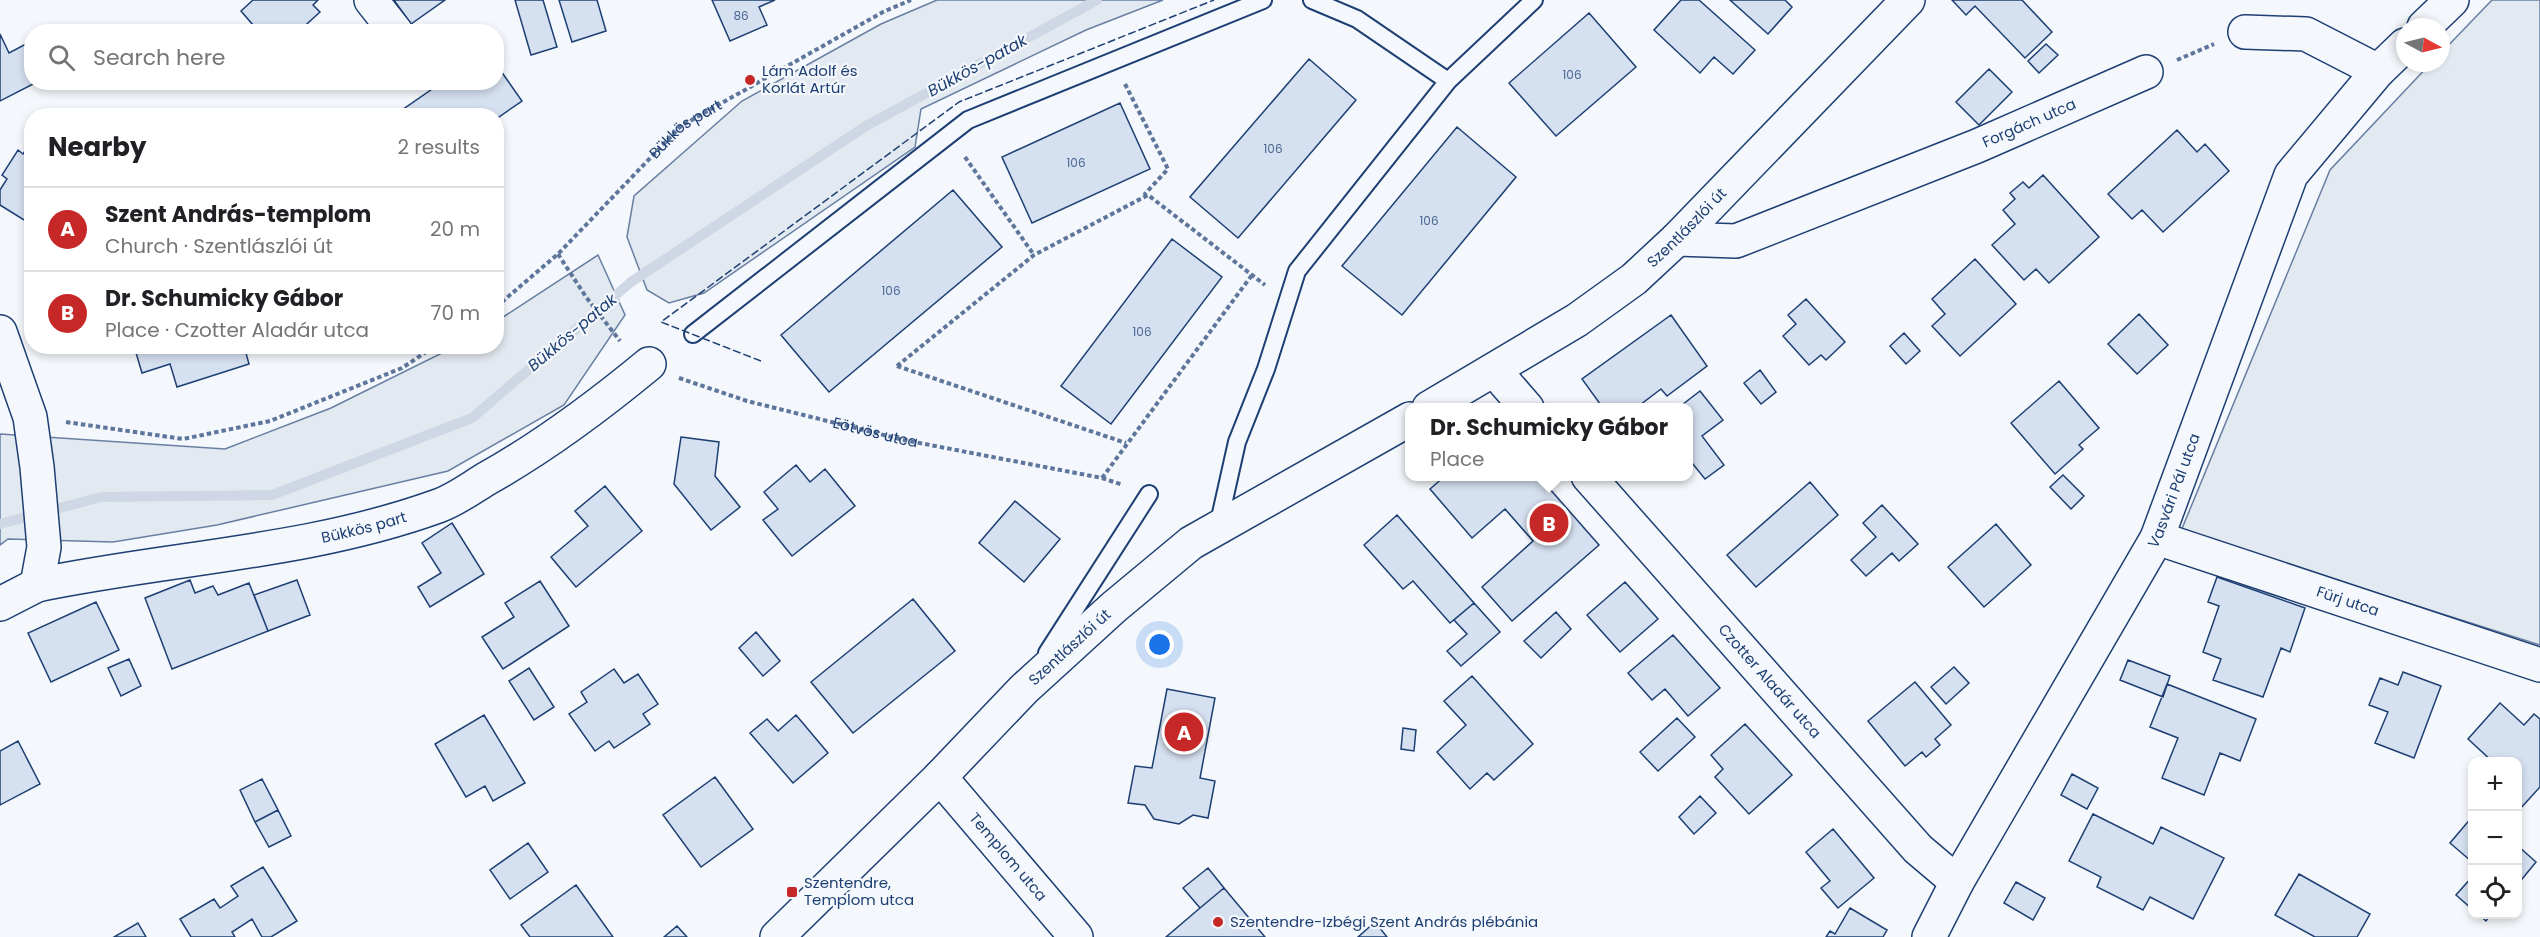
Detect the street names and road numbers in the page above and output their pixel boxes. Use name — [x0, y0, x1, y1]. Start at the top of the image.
street label: Forgách utca — [1979, 93, 2079, 152]
street label: Bükkös part — [644, 94, 726, 163]
street label: Szentlászlói út — [1642, 183, 1731, 272]
street label: Eötvös utca — [831, 412, 920, 452]
street label: Vasvári Pál utca — [2142, 430, 2205, 552]
street label: Bükkös part — [319, 506, 409, 548]
street label: Fürj utca — [2314, 581, 2382, 621]
street label: Szentlászlói út — [1024, 604, 1115, 690]
street label: Czotter Aladár utca — [1714, 619, 1826, 743]
street label: Templom utca — [965, 808, 1052, 905]

